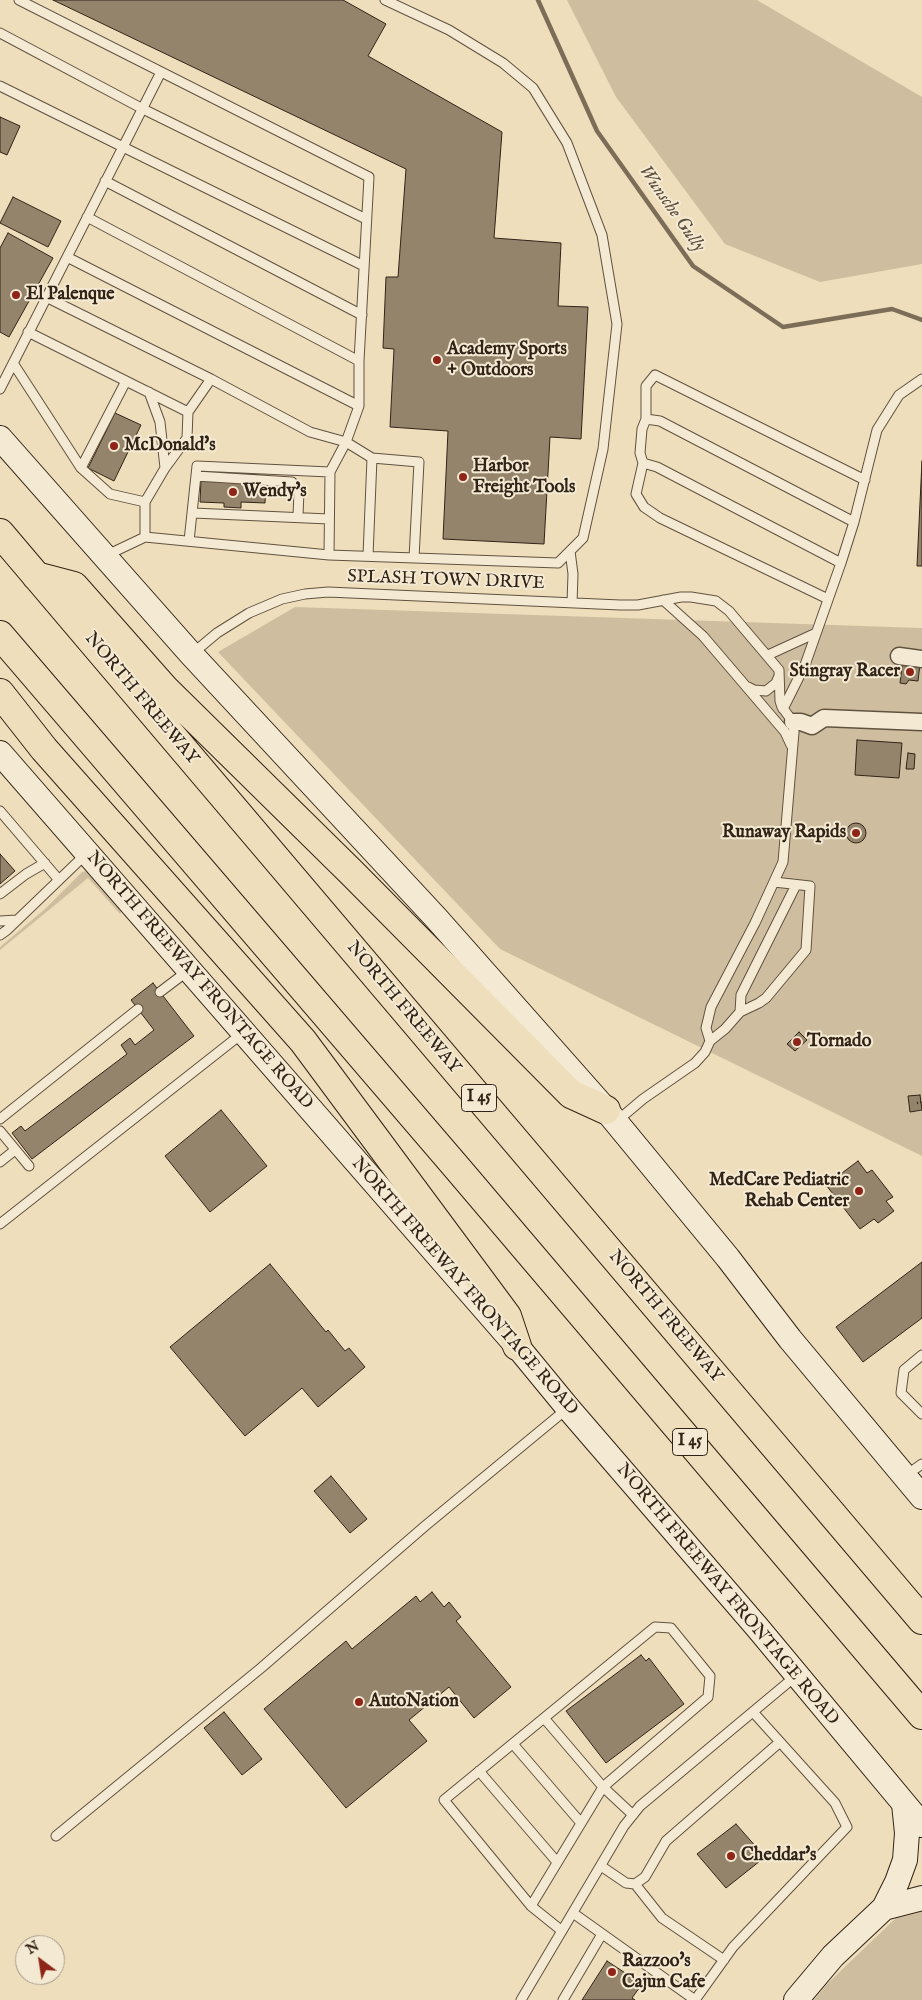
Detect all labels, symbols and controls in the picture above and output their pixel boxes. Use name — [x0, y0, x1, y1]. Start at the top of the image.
water label: Wunsche Gully — [633, 161, 709, 257]
place label: El Palenque — [26, 284, 115, 306]
marker: El Palenque — [10, 289, 22, 301]
place label: Academy Sports + Outdoors — [447, 339, 567, 382]
marker: Academy Sports + Outdoors — [431, 354, 443, 366]
place label: McDonald's — [124, 435, 216, 457]
marker: McDonald's — [108, 440, 120, 452]
place label: Harbor Freight Tools — [473, 456, 575, 498]
marker: Harbor Freight Tools — [457, 471, 469, 483]
place label: Wendy's — [243, 481, 307, 503]
marker: Wendy's — [227, 486, 239, 498]
street label: SPLASH TOWN DRIVE — [347, 567, 545, 595]
street label: NORTH FREEWAY — [79, 628, 203, 770]
place label: Stingray Racer — [789, 661, 900, 683]
marker: Stingray Racer — [904, 666, 916, 678]
place label: Runaway Rapids — [722, 822, 846, 844]
marker: Runaway Rapids — [850, 827, 862, 839]
street label: NORTH FREEWAY FRONTAGE ROAD — [81, 848, 317, 1114]
street label: NORTH FREEWAY — [341, 937, 465, 1079]
place label: Tornado — [807, 1031, 871, 1053]
marker: Tornado — [791, 1036, 803, 1048]
road number: I 45 — [462, 1084, 496, 1112]
street label: NORTH FREEWAY FRONTAGE ROAD — [346, 1154, 582, 1420]
place label: MedCare Pediatric Rehab Center — [709, 1170, 849, 1212]
marker: MedCare Pediatric Rehab Center — [853, 1185, 865, 1197]
street label: NORTH FREEWAY — [603, 1246, 727, 1388]
road number: I 45 — [672, 1428, 708, 1455]
street label: NORTH FREEWAY FRONTAGE ROAD — [611, 1460, 843, 1730]
place label: AutoNation — [369, 1691, 459, 1713]
marker: AutoNation — [353, 1696, 365, 1708]
place label: Cheddar's — [741, 1845, 816, 1867]
marker: Cheddar's — [725, 1850, 737, 1862]
north arrow — [15, 1935, 65, 1985]
text: N — [23, 1937, 43, 1959]
place label: Razzoo's Cajun Cafe — [622, 1951, 705, 1994]
marker: Razzoo's Cajun Cafe — [606, 1966, 618, 1978]

